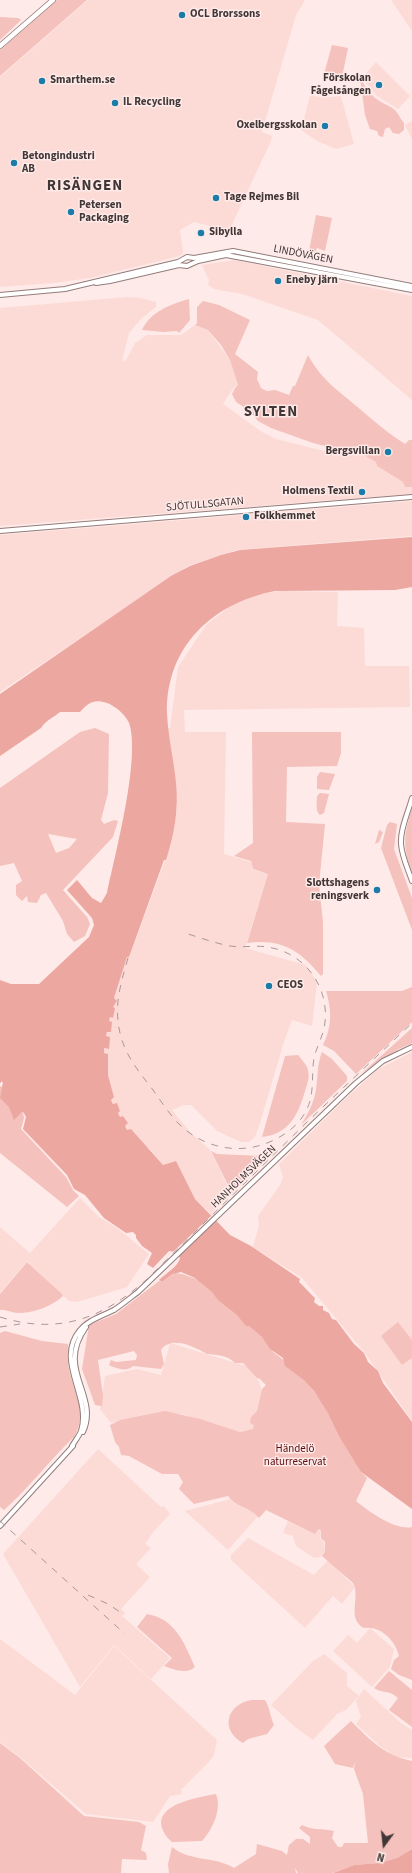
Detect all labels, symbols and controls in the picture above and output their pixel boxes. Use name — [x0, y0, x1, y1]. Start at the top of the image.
place label: OCL Brorssons — [190, 8, 260, 22]
marker: OCL Brorssons — [177, 10, 187, 20]
place label: Förskolan Fågelsången — [311, 72, 371, 98]
place label: Smarthem.se — [50, 74, 115, 88]
marker: Smarthem.se — [37, 76, 47, 86]
marker: Förskolan Fågelsången — [374, 80, 384, 90]
place label: IL Recycling — [123, 96, 181, 110]
marker: IL Recycling — [110, 98, 120, 108]
place label: Oxelbergsskolan — [237, 119, 317, 133]
marker: Oxelbergsskolan — [320, 121, 330, 131]
place label: Betongindustri AB — [22, 150, 95, 176]
marker: Betongindustri AB — [9, 158, 19, 168]
district label: RISÄNGEN — [47, 178, 123, 196]
place label: Tage Rejmes Bil — [224, 191, 299, 205]
marker: Tage Rejmes Bil — [211, 193, 221, 203]
place label: Petersen Packaging — [79, 199, 129, 225]
marker: Petersen Packaging — [66, 207, 76, 217]
place label: Sibylla — [209, 226, 242, 240]
marker: Sibylla — [196, 228, 206, 238]
street label: LINDÖVÄGEN — [272, 243, 334, 267]
place label: Eneby järn — [286, 274, 338, 288]
marker: Eneby järn — [273, 276, 283, 286]
district label: SYLTEN — [244, 404, 298, 422]
place label: Bergsvillan — [325, 445, 380, 459]
marker: Bergsvillan — [383, 447, 393, 457]
place label: Holmens Textil — [282, 485, 354, 499]
marker: Holmens Textil — [357, 487, 367, 497]
street label: SJÖTULLSGATAN — [166, 495, 244, 515]
place label: Folkhemmet — [254, 510, 315, 524]
marker: Folkhemmet — [241, 512, 251, 522]
place label: Slottshagens reningsverk — [306, 877, 369, 903]
marker: Slottshagens reningsverk — [372, 885, 382, 895]
place label: CEOS — [277, 979, 303, 993]
marker: CEOS — [264, 981, 274, 991]
street label: HANHOLMSVÄGEN — [209, 1143, 279, 1211]
park label: Händelö naturreservat — [264, 1443, 326, 1469]
north arrow — [364, 1825, 404, 1865]
text: N — [375, 1849, 386, 1865]

